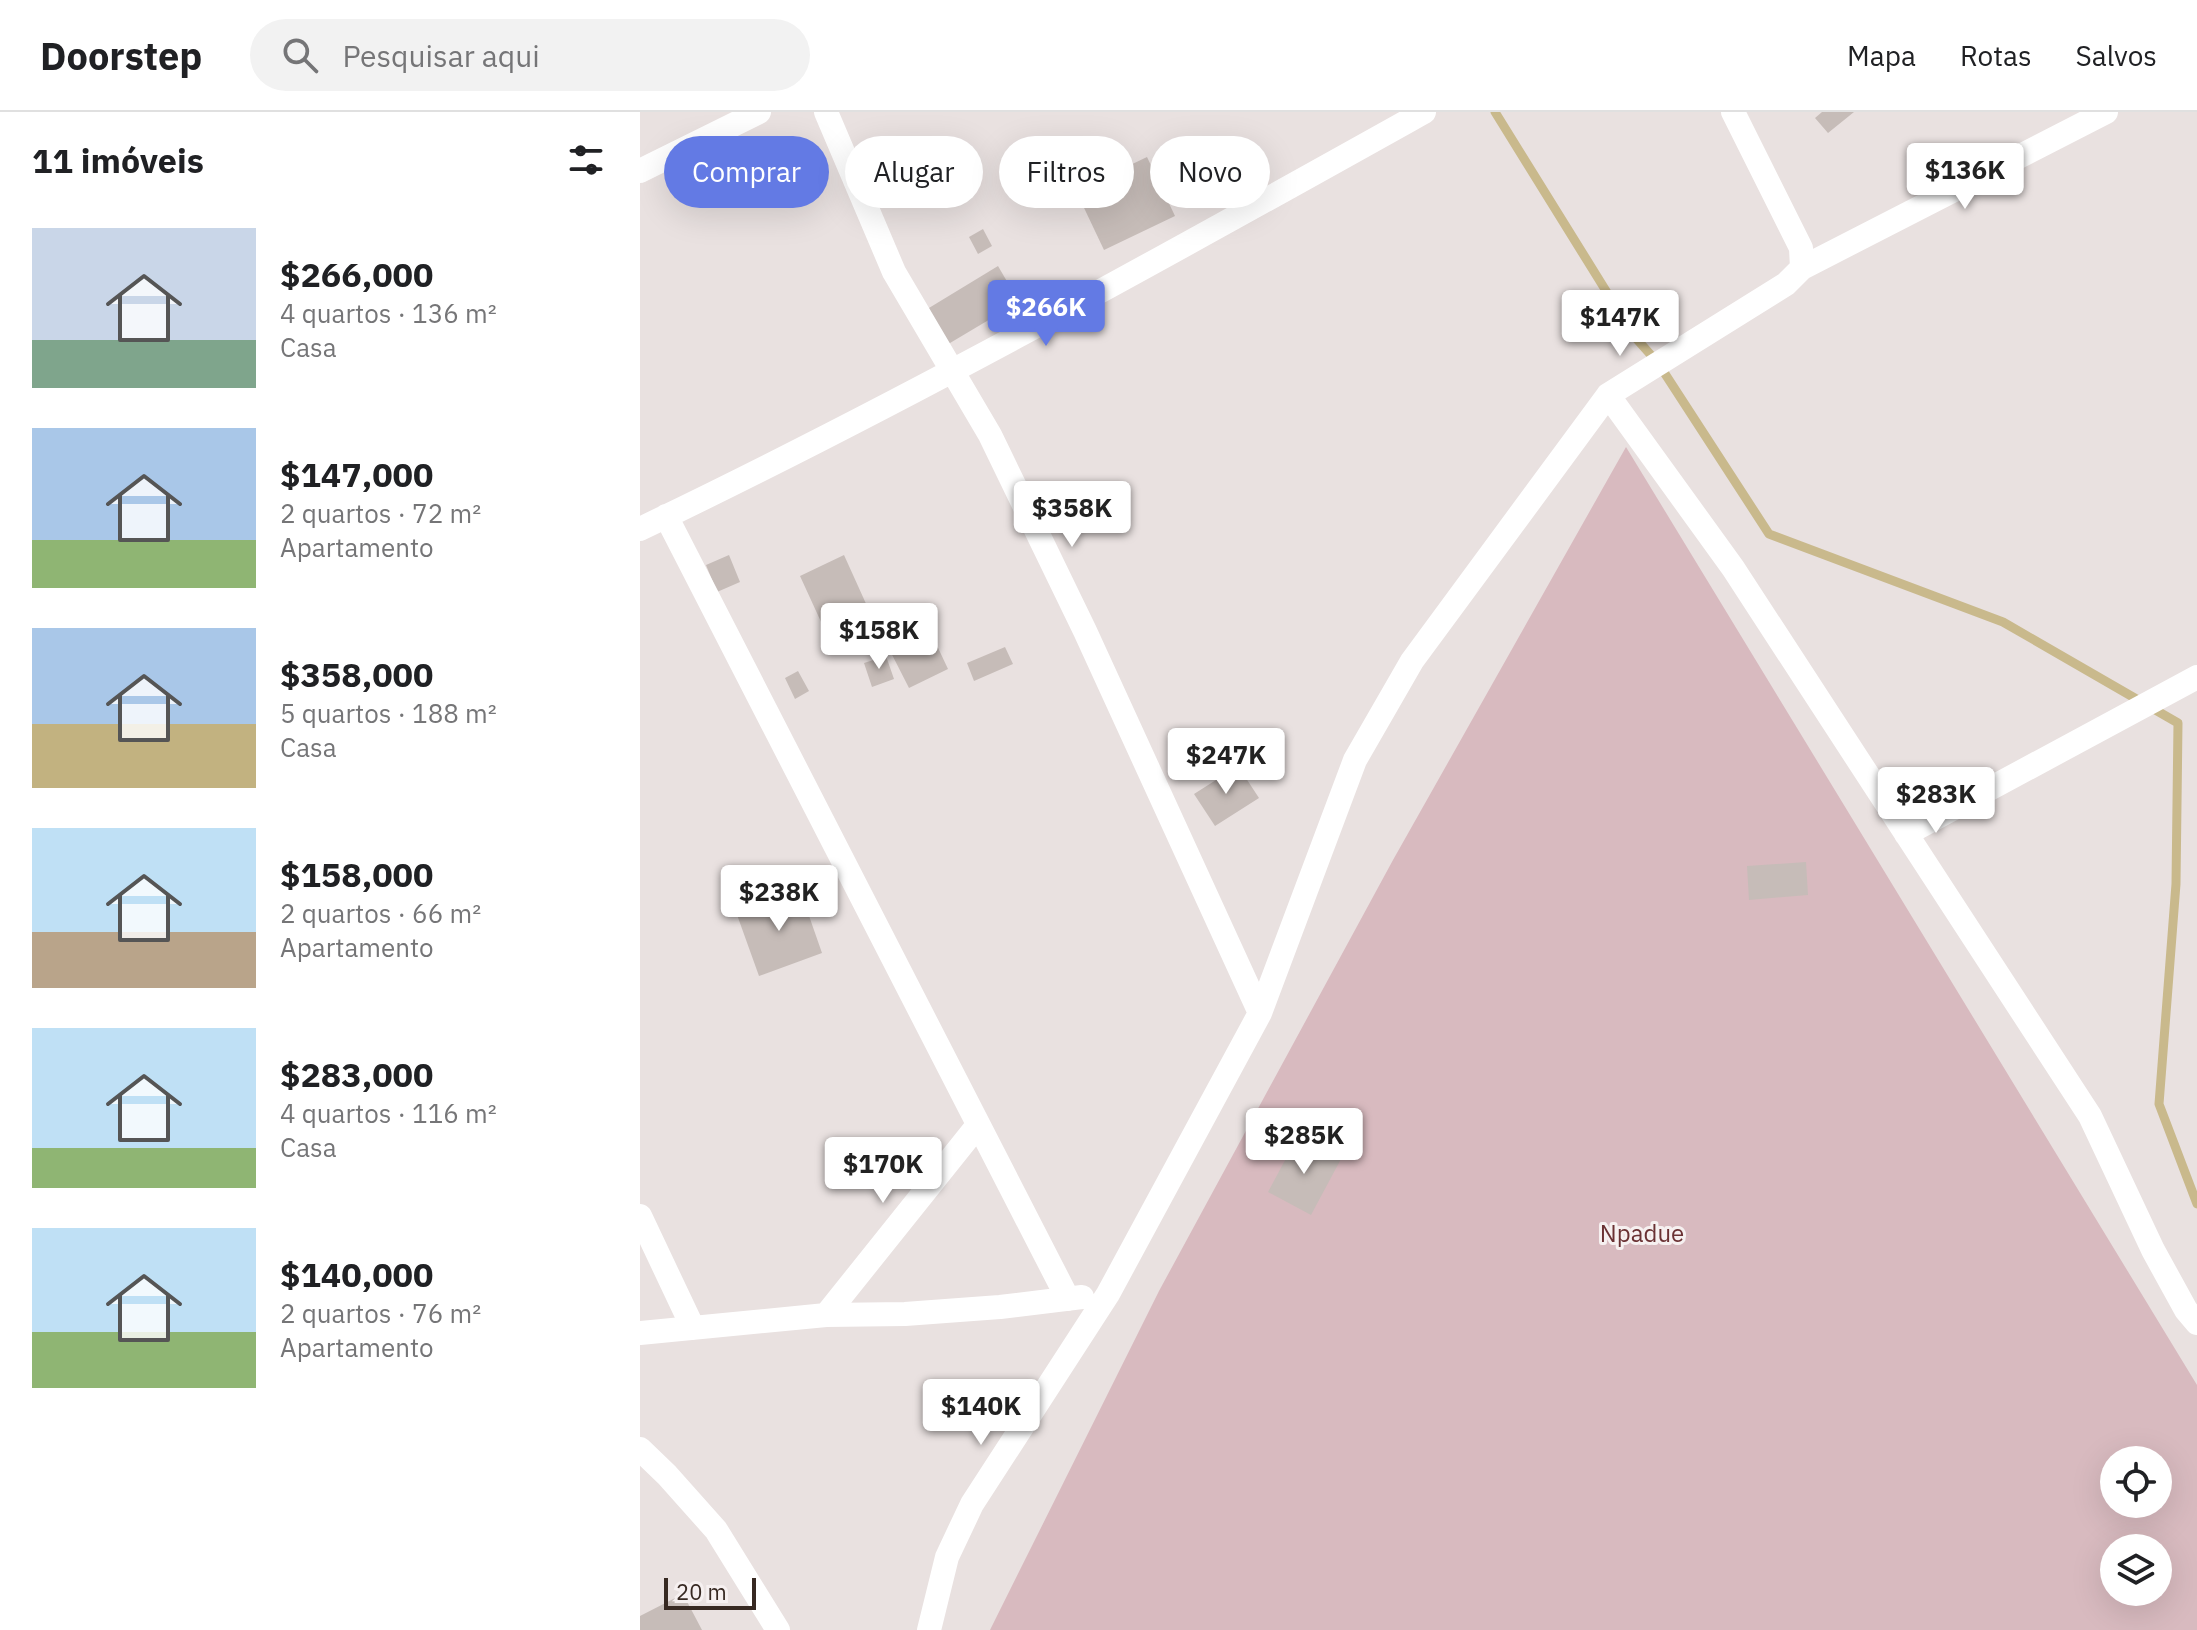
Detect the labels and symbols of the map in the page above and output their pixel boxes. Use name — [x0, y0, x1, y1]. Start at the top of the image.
pin: $136K — [1909, 143, 2021, 211]
pin: $266K — [990, 280, 1102, 348]
pin: $147K — [1564, 290, 1676, 358]
pin: $358K — [1016, 481, 1128, 549]
pin: $158K — [823, 603, 935, 671]
pin: $247K — [1170, 728, 1282, 796]
pin: $283K — [1880, 767, 1992, 835]
pin: $238K — [723, 865, 835, 933]
pin: $285K — [1248, 1108, 1360, 1176]
pin: $170K — [827, 1137, 939, 1205]
park label: Npadue — [1600, 1217, 1684, 1249]
pin: $140K — [925, 1379, 1037, 1447]
scale bar — [664, 1574, 756, 1610]

